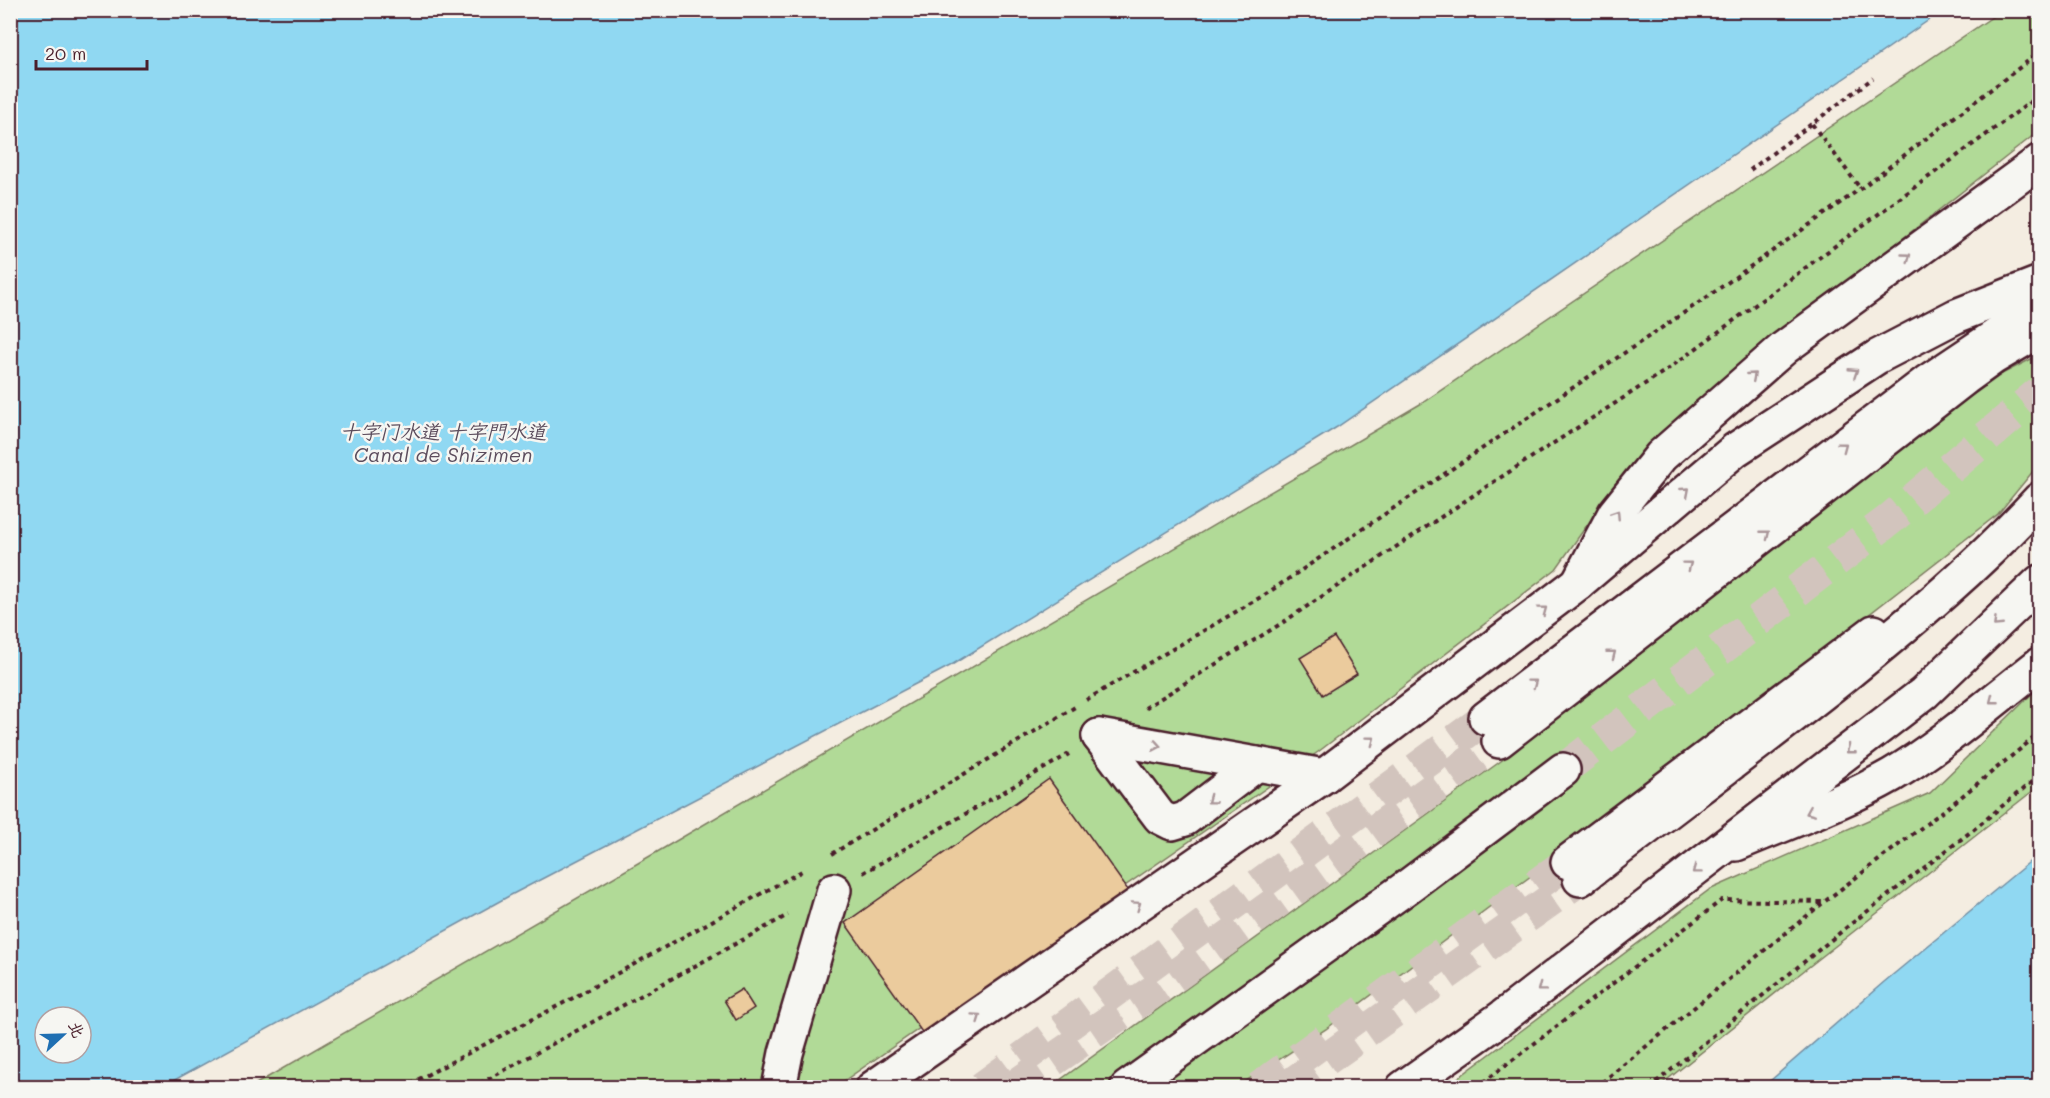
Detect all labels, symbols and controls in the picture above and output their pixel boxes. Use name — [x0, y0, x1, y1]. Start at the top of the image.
scale bar — [36, 33, 147, 71]
text: 20 m — [45, 41, 86, 65]
one-way arrow — [1901, 254, 1912, 265]
one-way arrow — [1847, 368, 1858, 379]
one-way arrow — [1745, 372, 1756, 383]
water label: 十字门水道 十字門水道 Canal de Shizimen — [340, 418, 548, 467]
one-way arrow — [1836, 443, 1847, 454]
one-way arrow — [1679, 487, 1690, 498]
one-way arrow — [1608, 509, 1619, 520]
one-way arrow — [1760, 531, 1771, 542]
one-way arrow — [1681, 561, 1692, 572]
one-way arrow — [1536, 606, 1547, 617]
one-way arrow — [1994, 615, 2005, 626]
one-way arrow — [1605, 650, 1616, 661]
one-way arrow — [1526, 679, 1537, 690]
one-way arrow — [1989, 692, 2000, 703]
one-way arrow — [1364, 737, 1375, 748]
one-way arrow — [1152, 739, 1162, 752]
one-way arrow — [1846, 743, 1857, 754]
one-way arrow — [1207, 792, 1218, 803]
one-way arrow — [1806, 805, 1817, 817]
one-way arrow — [1692, 862, 1703, 873]
one-way arrow — [1131, 901, 1142, 912]
one-way arrow — [1537, 981, 1548, 992]
north arrow — [33, 1005, 93, 1065]
one-way arrow — [971, 1013, 982, 1024]
text: 北 — [65, 1018, 90, 1041]

